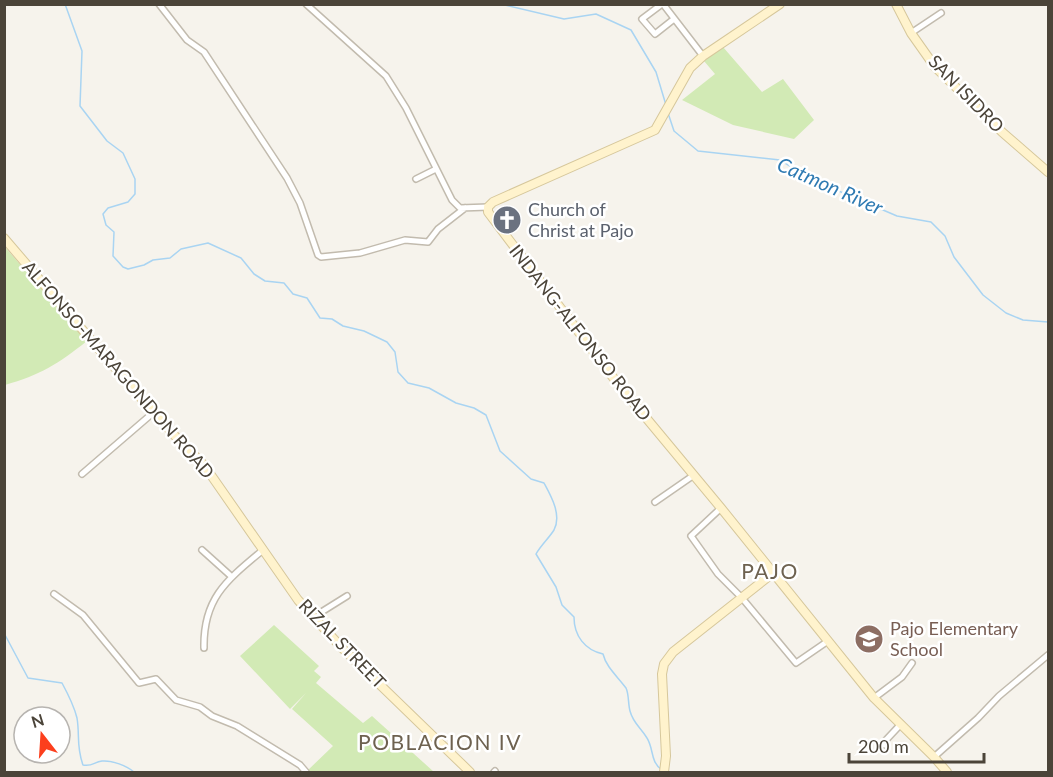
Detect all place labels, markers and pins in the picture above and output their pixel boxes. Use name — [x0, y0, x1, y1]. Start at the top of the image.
place label: Church of Christ at Pajo — [528, 198, 634, 241]
church icon: Church of Christ at Pajo — [491, 204, 523, 236]
place label: Pajo Elementary School — [890, 617, 1019, 660]
school or university icon: Pajo Elementary School — [853, 623, 885, 655]

